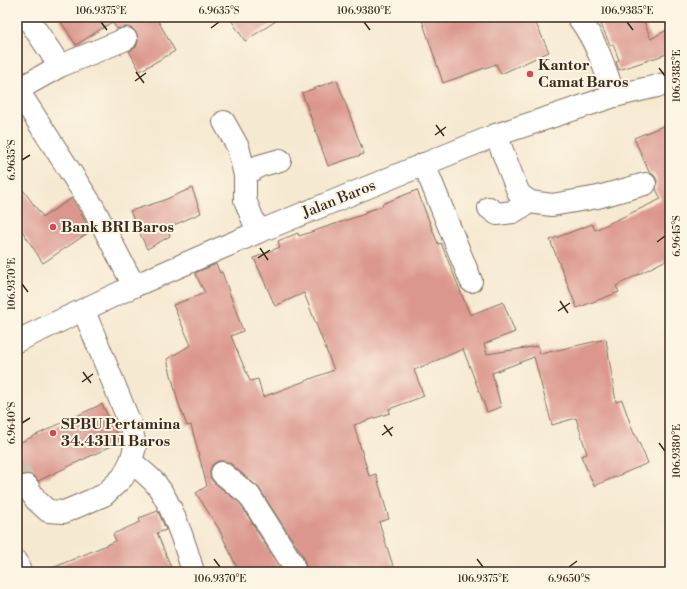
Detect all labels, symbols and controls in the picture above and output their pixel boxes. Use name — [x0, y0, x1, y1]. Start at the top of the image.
text: 106.9375°E — [75, 5, 127, 17]
text: 6.9635°S — [199, 5, 240, 17]
text: 106.9380°E — [337, 5, 391, 17]
text: 106.9385°E — [601, 5, 653, 17]
text: 106.9385°E — [671, 50, 683, 102]
place label: Kantor Camat Baros — [538, 56, 628, 92]
marker: Kantor Camat Baros — [525, 69, 535, 79]
text: 6.9635°S — [6, 139, 18, 180]
street label: Jalan Baros — [299, 176, 378, 223]
text: 6.9645°S — [671, 215, 683, 257]
place label: Bank BRI Baros — [61, 218, 174, 237]
marker: Bank BRI Baros — [48, 222, 58, 232]
text: 106.9370°E — [6, 258, 18, 310]
text: 6.9640°S — [6, 401, 18, 444]
place label: SPBU Pertamina 34.43111 Baros — [61, 415, 181, 451]
text: 106.9380°E — [671, 424, 683, 478]
marker: SPBU Pertamina 34.43111 Baros — [48, 428, 58, 438]
text: 106.9370°E — [194, 573, 246, 585]
text: 106.9375°E — [457, 573, 509, 585]
text: 6.9650°S — [548, 573, 590, 585]

